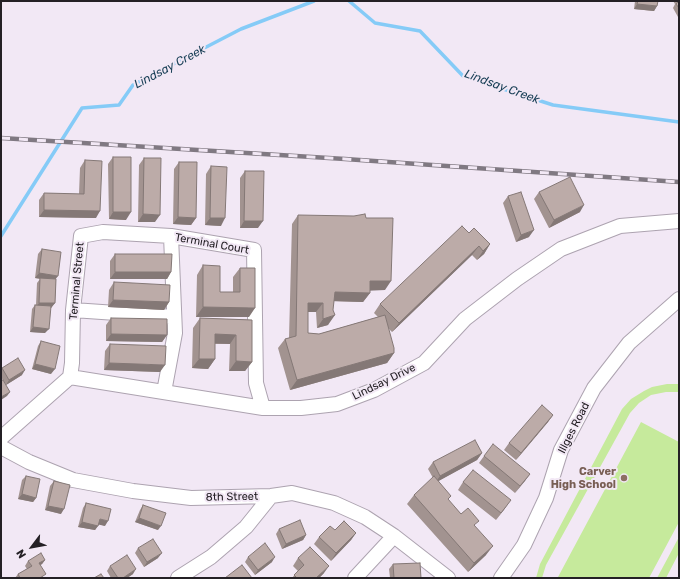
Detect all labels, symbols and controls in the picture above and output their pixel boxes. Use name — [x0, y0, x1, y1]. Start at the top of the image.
water label: Lindsay Creek — [132, 42, 208, 92]
water label: Lindsay Creek — [462, 67, 542, 107]
street label: Terminal Court — [174, 231, 250, 257]
street label: Terminal Street — [67, 242, 87, 320]
street label: Lindsay Drive — [350, 361, 418, 403]
street label: Illges Road — [556, 400, 592, 456]
place label: Carver High School — [551, 465, 616, 491]
marker: Carver High School — [619, 473, 629, 483]
street label: 8th Street — [206, 490, 258, 504]
north arrow — [12, 527, 52, 567]
text: N — [14, 547, 29, 560]

